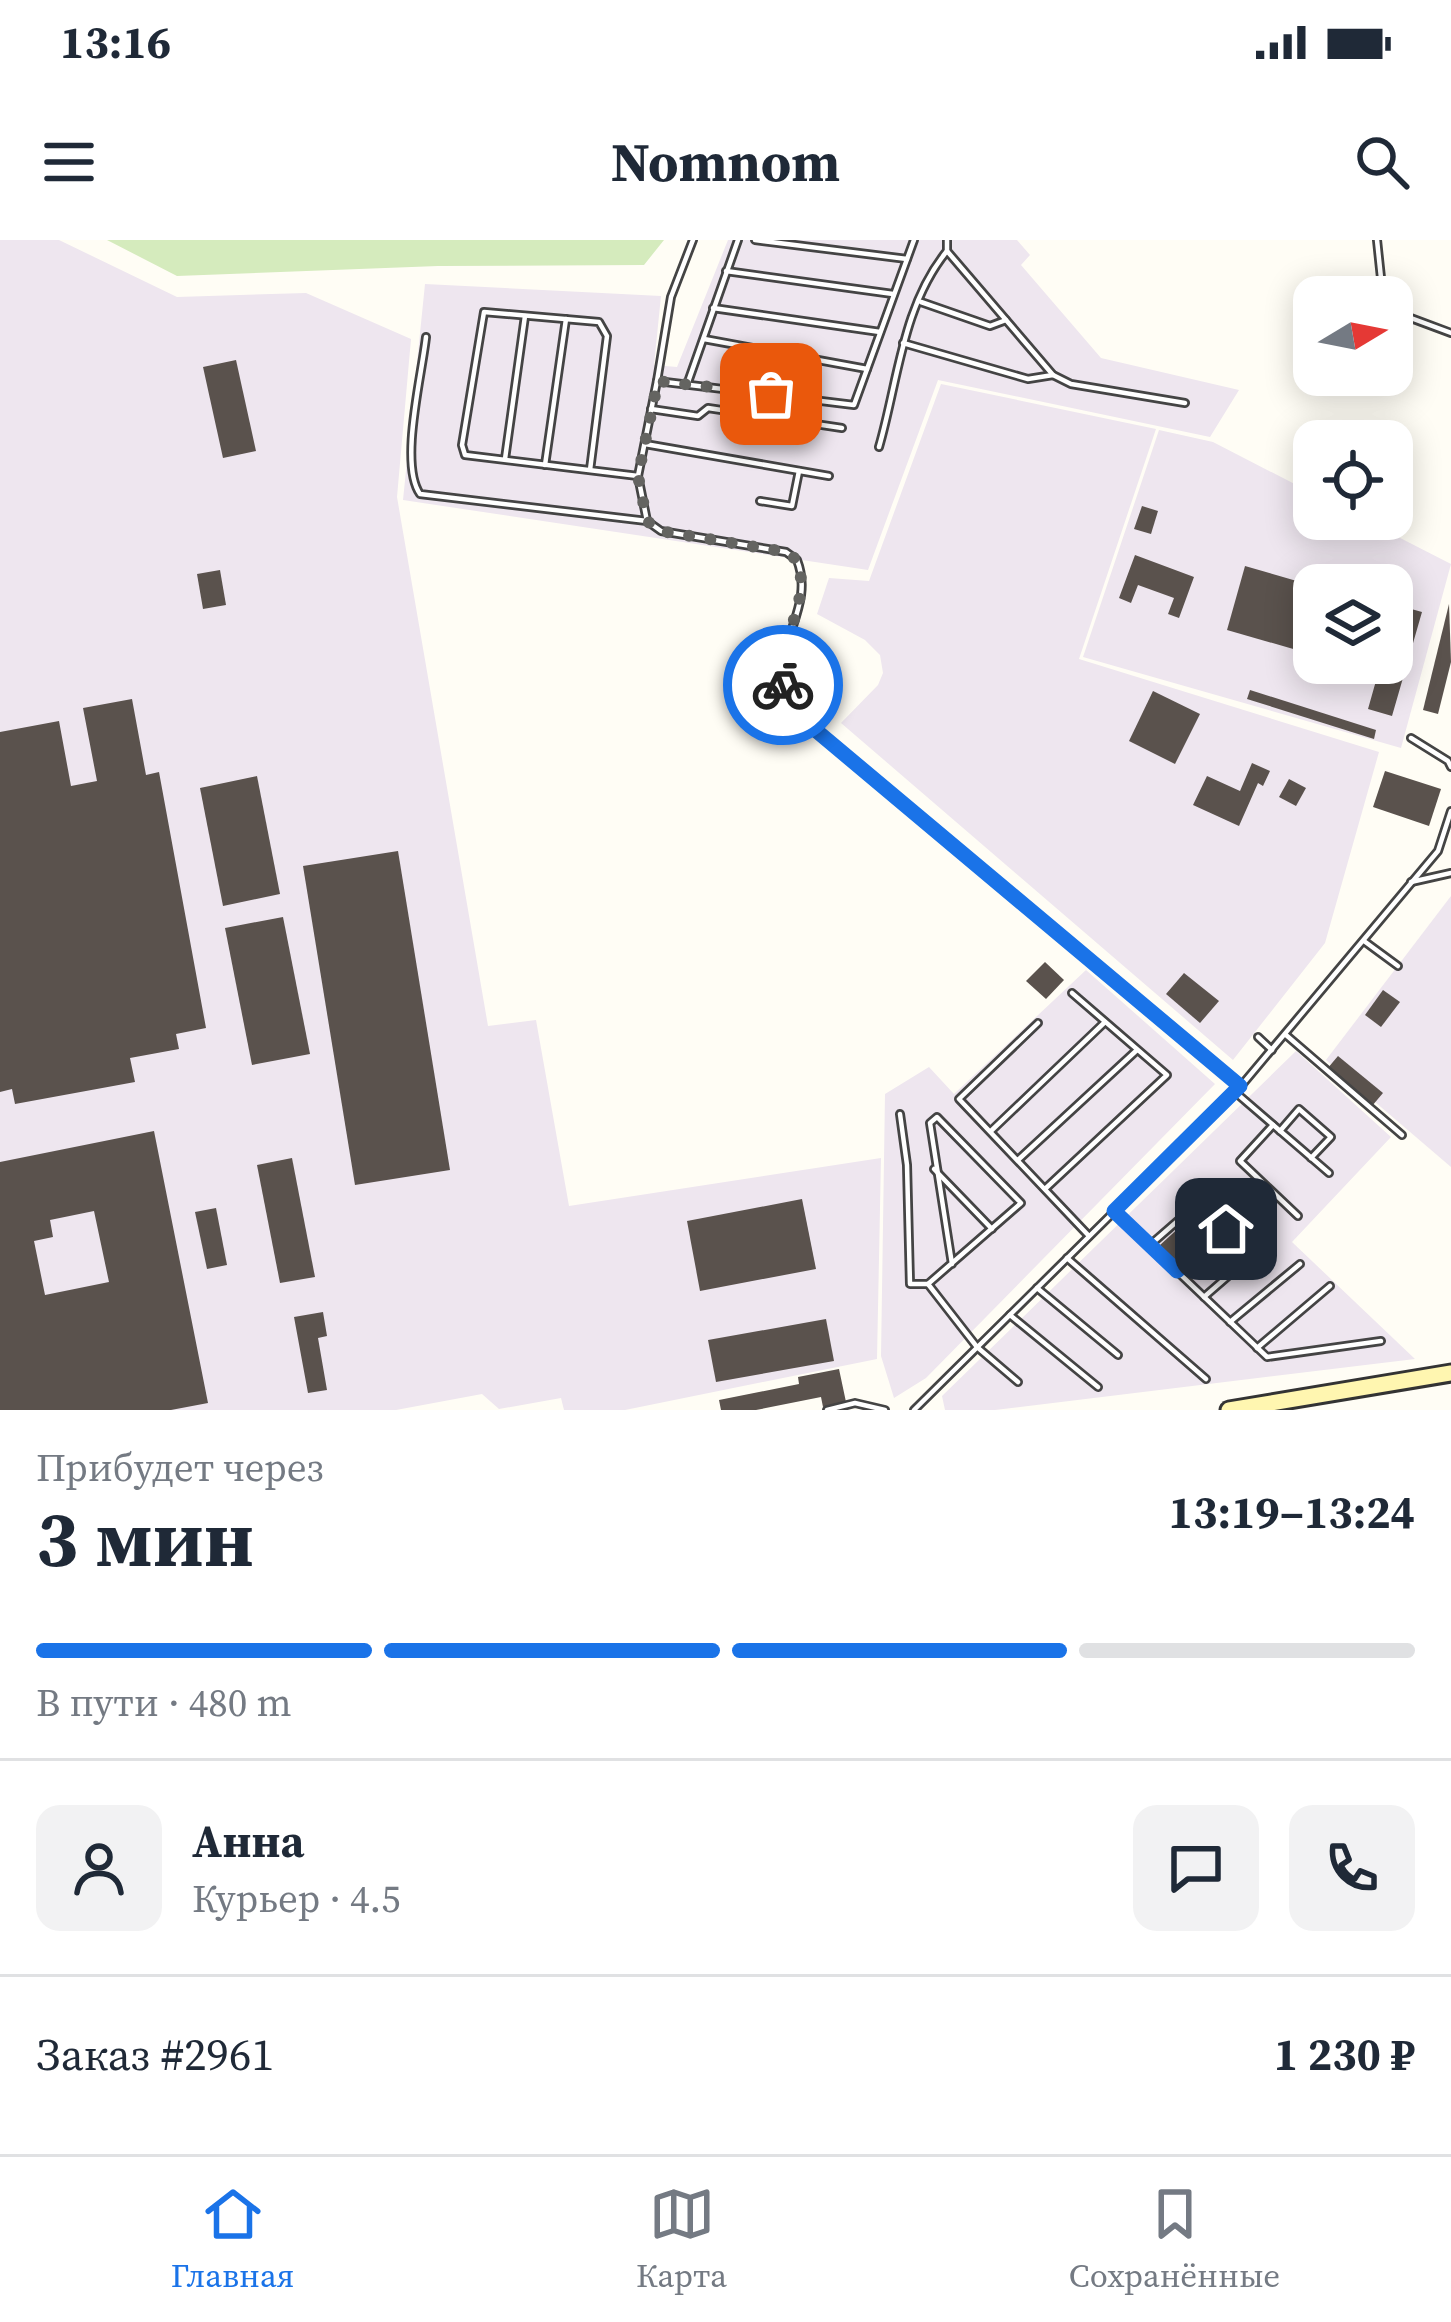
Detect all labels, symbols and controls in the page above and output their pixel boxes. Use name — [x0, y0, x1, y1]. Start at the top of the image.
text: 13:16 — [60, 11, 171, 73]
text: Nomnom — [611, 125, 840, 199]
icon: menu — [36, 129, 102, 195]
icon: search — [1349, 129, 1415, 195]
north arrow — [1293, 276, 1413, 396]
map controls — [1293, 276, 1413, 684]
pin — [720, 343, 822, 445]
icon: bag — [738, 361, 804, 427]
button: locate — [1293, 420, 1413, 540]
button: layers — [1293, 564, 1413, 684]
courier — [723, 625, 843, 745]
icon: bike — [750, 652, 816, 718]
pin — [1175, 1178, 1277, 1280]
icon: home — [1193, 1196, 1259, 1262]
text: Прибудет через — [36, 1441, 324, 1494]
text: 13:19–13:24 — [1169, 1481, 1415, 1543]
text: 3 мин — [36, 1485, 254, 1592]
text: В пути · 480 m — [36, 1676, 292, 1729]
button: person — [36, 1805, 162, 1931]
button: chat — [1133, 1805, 1259, 1931]
button: phone — [1289, 1805, 1415, 1931]
text: Анна — [192, 1810, 304, 1872]
text: Курьер · 4.5 — [192, 1872, 401, 1925]
text: Заказ #2961 — [36, 2023, 274, 2085]
text: 1 230 ₽ — [1274, 2023, 1415, 2085]
tab: Главная — [171, 2181, 294, 2298]
tab: Карта — [636, 2181, 727, 2298]
tab: Сохранённые — [1069, 2181, 1280, 2298]

